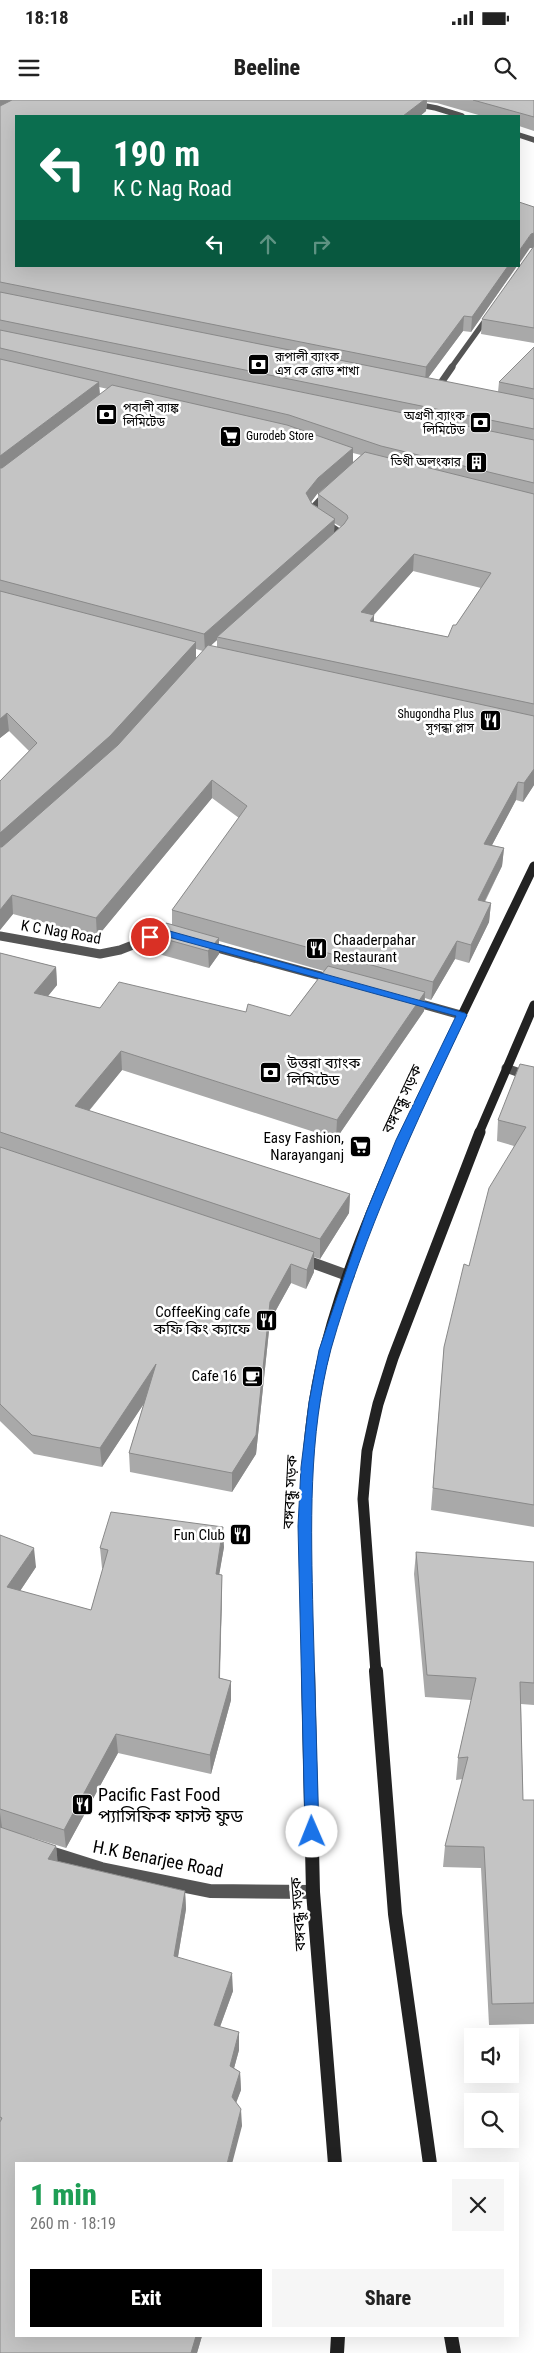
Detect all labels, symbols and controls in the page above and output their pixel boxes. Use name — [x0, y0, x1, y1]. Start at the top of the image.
text: 18:18 — [25, 6, 69, 29]
icon: menu — [15, 54, 43, 82]
icon: search — [491, 54, 519, 82]
text: Beeline — [234, 55, 300, 80]
text: 190 m — [113, 134, 200, 175]
icon: left — [30, 135, 95, 200]
text: K C Nag Road — [113, 176, 232, 201]
icon: left — [201, 230, 229, 258]
icon: ahead — [254, 230, 282, 258]
icon: right — [307, 230, 335, 258]
place label: রূপালী ব্যাংক এস কে রোড শাখা — [274, 349, 360, 378]
bank icon: রূপালী ব্যাংক এস কে রোড শাখা — [247, 352, 271, 376]
place label: পূবালী ব্যাঙ্ক লিমিটেড — [122, 400, 179, 429]
bank icon: পূবালী ব্যাঙ্ক লিমিটেড — [95, 403, 119, 427]
place label: অগ্রণী ব্যাংক লিমিটেড — [403, 408, 465, 437]
bank icon: অগ্রণী ব্যাংক লিমিটেড — [469, 411, 493, 435]
supermarket icon: Gurodeb Store — [218, 424, 242, 448]
place label: Gurodeb Store — [246, 429, 314, 443]
building icon: তিথী অলংকার — [465, 450, 489, 474]
place label: তিথী অলংকার — [390, 454, 462, 469]
place label: Shugondha Plus সুগন্ধা প্লাস — [398, 707, 475, 736]
restaurant icon: Shugondha Plus সুগন্ধা প্লাস — [478, 709, 502, 733]
street label: K C Nag Road — [20, 916, 102, 948]
pin — [129, 916, 171, 958]
icon: arrive — [136, 923, 164, 951]
place label: Chaaderpahar Restaurant — [333, 931, 416, 966]
restaurant icon: Chaaderpahar Restaurant — [305, 937, 329, 961]
place label: উত্তরা ব্যাংক লিমিটেড — [286, 1054, 361, 1089]
bank icon: উত্তরা ব্যাংক লিমিটেড — [259, 1060, 283, 1084]
street label: বঙ্গবন্ধু সড়ক — [378, 1061, 427, 1138]
place label: Easy Fashion, Narayanganj — [263, 1129, 344, 1164]
supermarket icon: Easy Fashion, Narayanganj — [348, 1135, 372, 1159]
place label: CoffeeKing cafe কফি কিং ক্যাফে — [153, 1303, 250, 1338]
restaurant icon: CoffeeKing cafe কফি কিং ক্যাফে — [254, 1309, 278, 1333]
cafe icon: Cafe 16 — [241, 1364, 265, 1388]
place label: Cafe 16 — [191, 1367, 237, 1385]
street label: বঙ্গবন্ধু সড়ক — [279, 1454, 302, 1530]
restaurant icon: Fun Club — [229, 1523, 253, 1547]
place label: Fun Club — [173, 1526, 225, 1544]
place label: Pacific Fast Food প্যাসিফিক ফাস্ট ফুড — [98, 1784, 243, 1827]
restaurant icon: Pacific Fast Food প্যাসিফিক ফাস্ট ফুড — [70, 1793, 94, 1817]
position arrow — [285, 1805, 337, 1857]
street label: H.K Benarjee Road — [91, 1836, 225, 1881]
street label: বঙ্গবন্ধু সড়ক — [286, 1876, 311, 1952]
map controls — [464, 2028, 519, 2148]
button: sound — [464, 2028, 519, 2083]
button: search — [464, 2093, 519, 2148]
text: 1 min — [30, 2177, 97, 2212]
button: close — [452, 2179, 504, 2231]
text: 260 m · 18:19 — [30, 2214, 116, 2233]
button: Exit — [30, 2269, 262, 2327]
button: Share — [272, 2269, 504, 2327]

